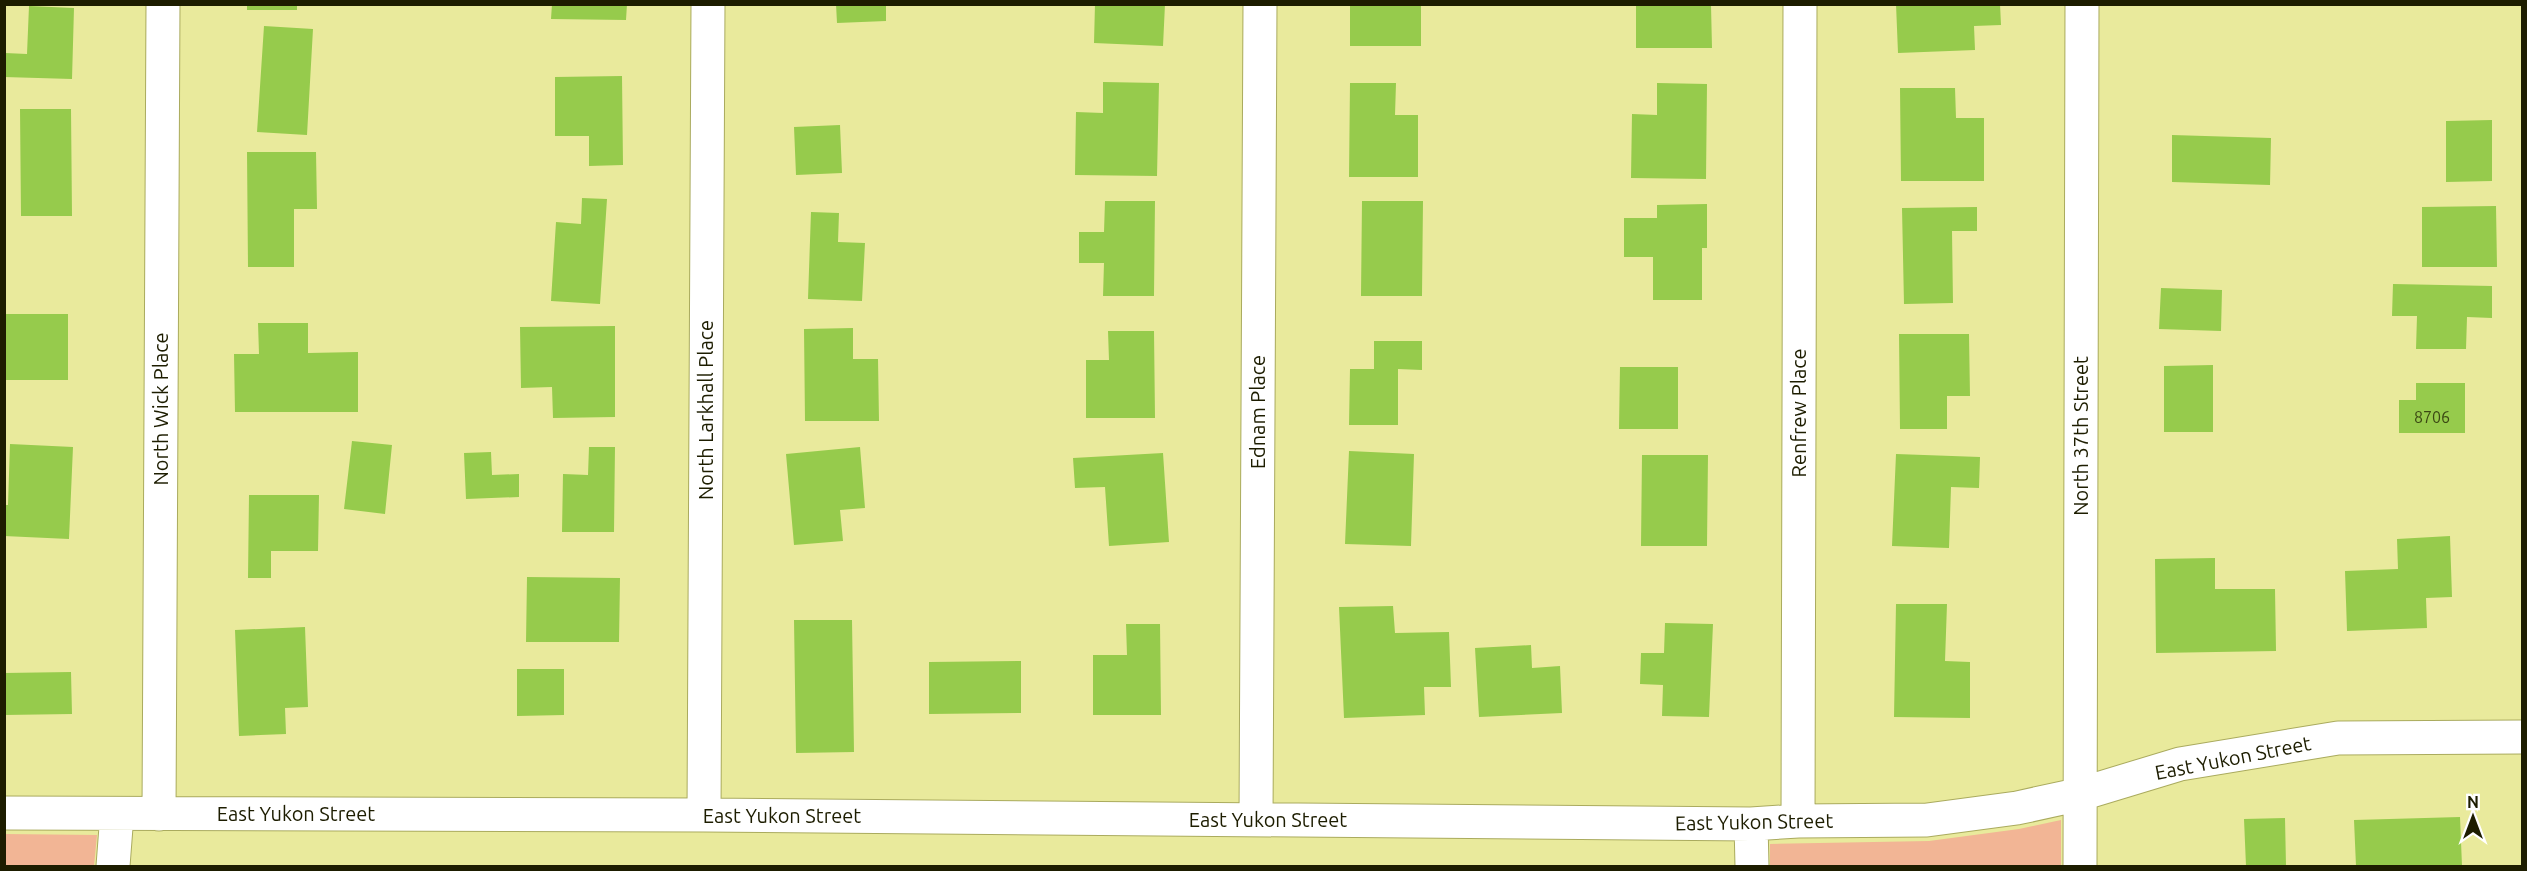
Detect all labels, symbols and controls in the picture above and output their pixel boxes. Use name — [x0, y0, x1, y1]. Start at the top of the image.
street label: North Larkhall Place — [694, 320, 717, 500]
street label: North Wick Place — [149, 333, 172, 485]
street label: Renfrew Place — [1787, 349, 1810, 478]
street label: Ednam Place — [1246, 355, 1269, 469]
street label: North 37th Street — [2069, 356, 2092, 516]
house number: 8706 — [2414, 408, 2450, 426]
street label: East Yukon Street — [2153, 731, 2313, 784]
north arrow — [2443, 787, 2503, 847]
text: N — [2467, 793, 2479, 811]
street label: East Yukon Street — [217, 802, 375, 825]
street label: East Yukon Street — [703, 804, 861, 827]
street label: East Yukon Street — [1189, 808, 1347, 831]
street label: East Yukon Street — [1675, 809, 1833, 834]

